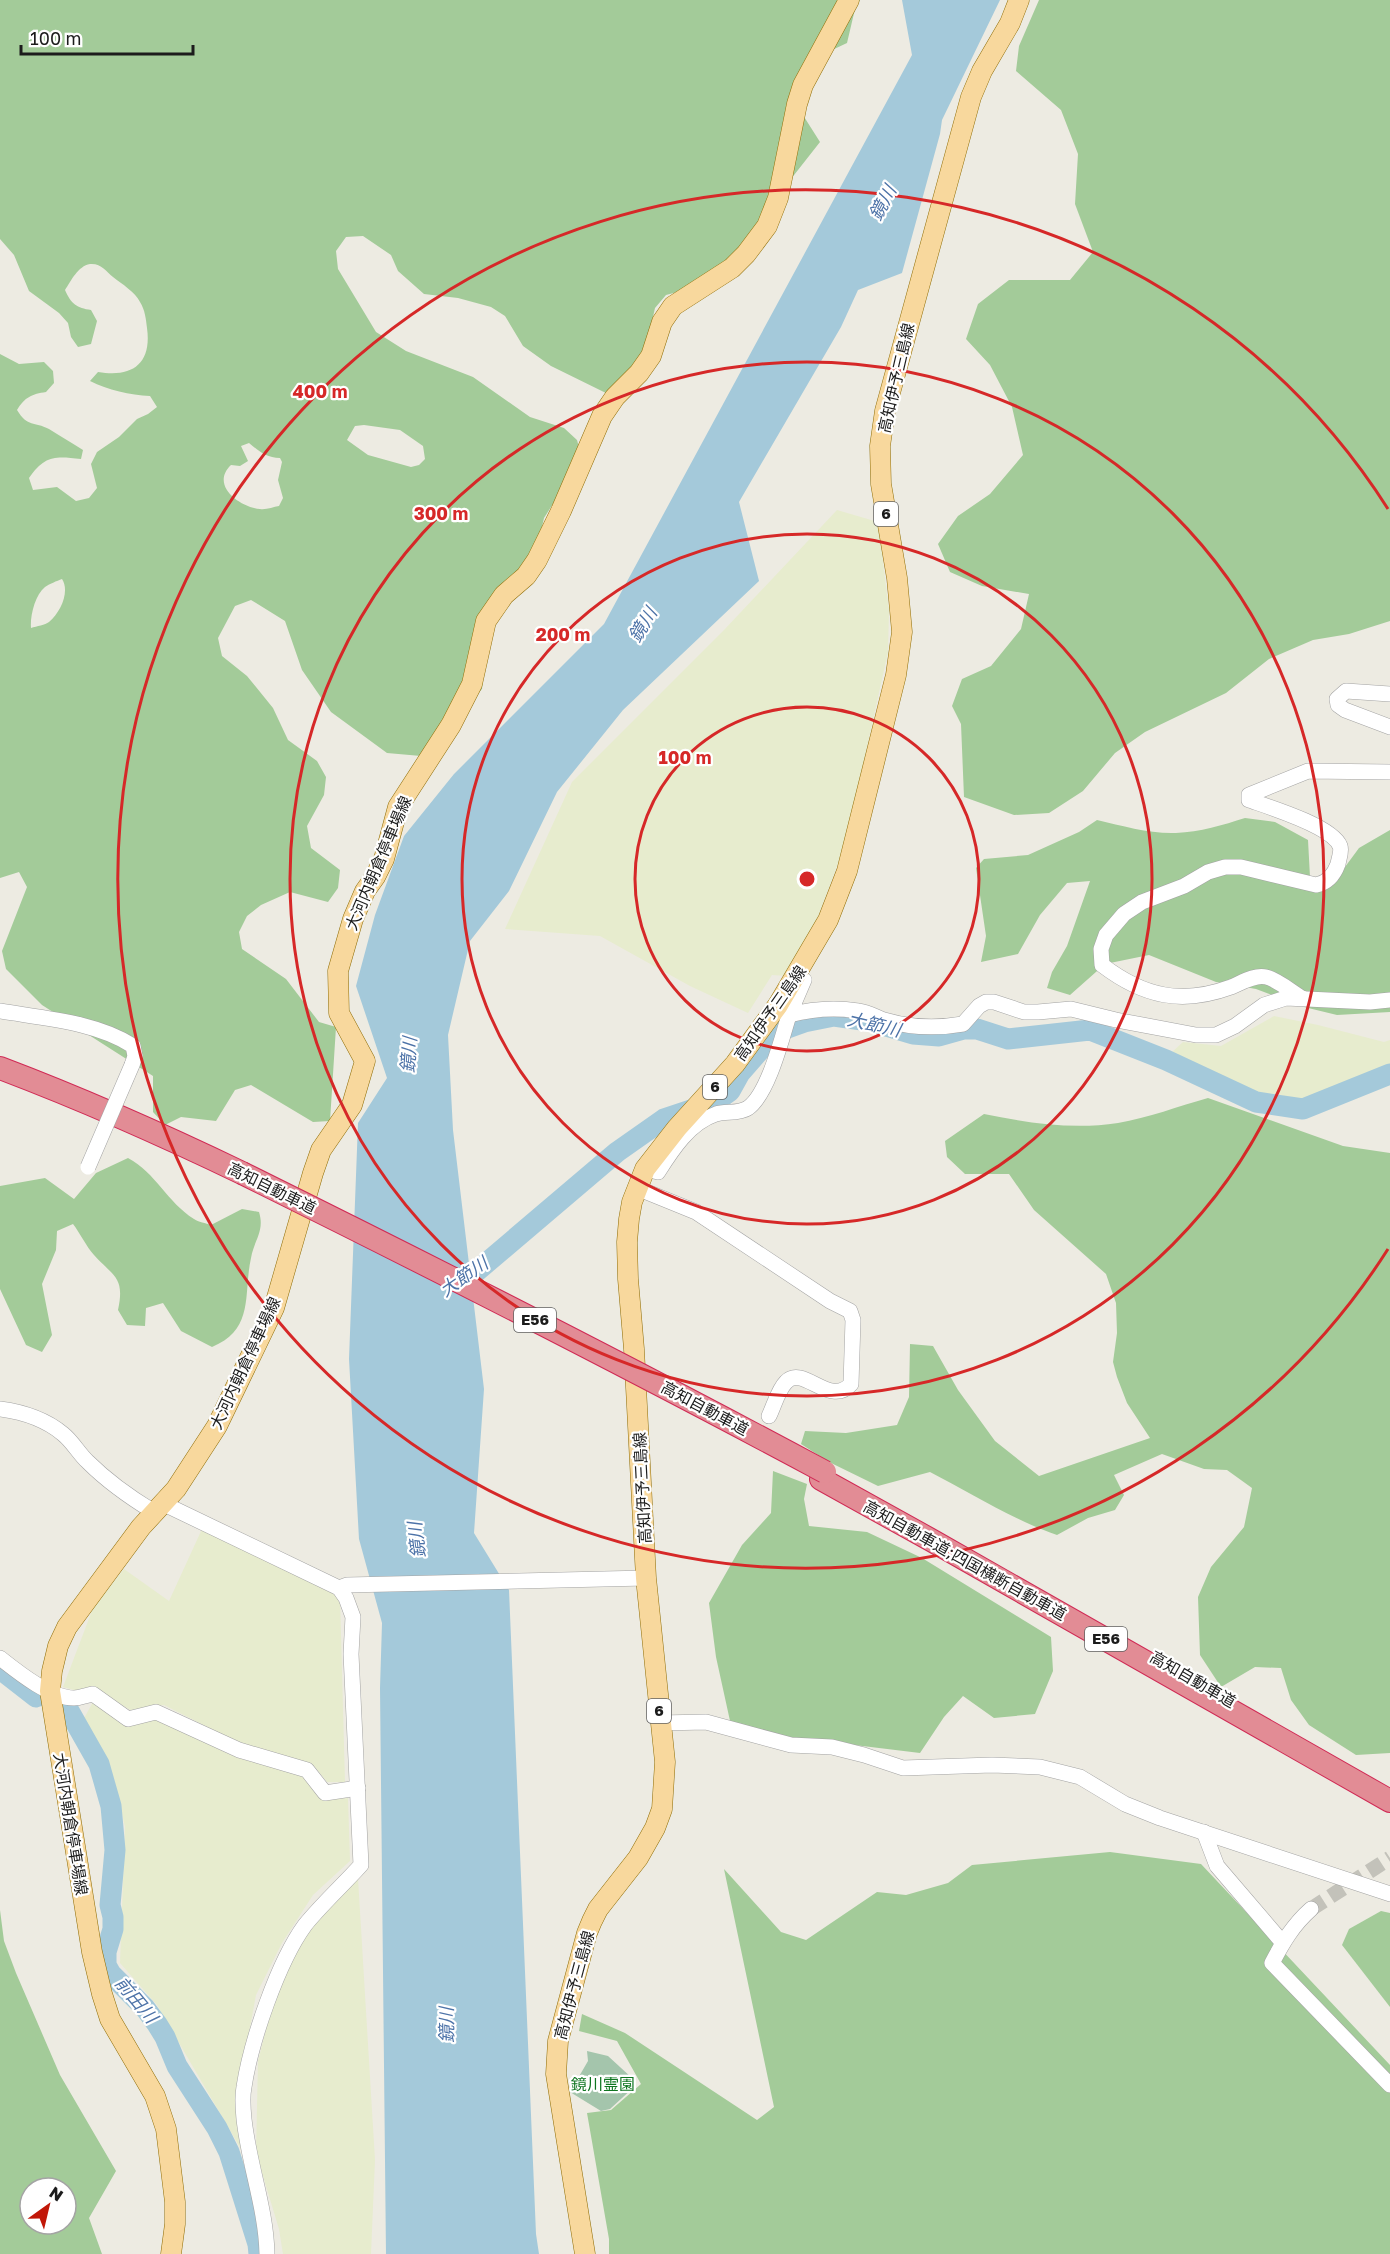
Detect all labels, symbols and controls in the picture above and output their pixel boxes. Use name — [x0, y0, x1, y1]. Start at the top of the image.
scale bar — [21, 18, 194, 56]
text: 100 m — [30, 27, 81, 49]
water label: 鏡川 — [864, 180, 901, 224]
street label: 高知伊予三島線 — [874, 321, 918, 435]
text: 400 m — [293, 380, 347, 402]
text: 300 m — [414, 502, 468, 524]
road number: 6 — [874, 502, 898, 526]
water label: 鏡川 — [623, 602, 662, 646]
text: 200 m — [536, 623, 590, 645]
text: 100 m — [659, 746, 711, 768]
street label: 大河内朝倉停車場線 — [341, 793, 415, 933]
centre of rings — [797, 869, 817, 889]
street label: 高知伊予三島線 — [730, 961, 810, 1065]
water label: 大節川 — [845, 1007, 905, 1041]
water label: 鏡川 — [396, 1034, 420, 1074]
road number: 6 — [703, 1075, 727, 1099]
street label: 高知自動車道 — [224, 1158, 320, 1218]
water label: 大節川 — [435, 1251, 493, 1301]
street label: 大河内朝倉停車場線 — [206, 1294, 284, 1432]
road number: E56 — [514, 1308, 556, 1332]
street label: 高知自動車道 — [658, 1377, 752, 1439]
street label: 高知伊予三島線 — [629, 1432, 655, 1544]
street label: 高知自動車道;四国横断自動車道 — [860, 1496, 1070, 1624]
water label: 鏡川 — [403, 1519, 429, 1559]
road number: E56 — [1085, 1627, 1127, 1651]
street label: 高知自動車道 — [1146, 1646, 1240, 1712]
road number: 6 — [647, 1699, 671, 1723]
street label: 大河内朝倉停車場線 — [50, 1751, 92, 1897]
street label: 高知伊予三島線 — [550, 1928, 598, 2042]
water label: 前田川 — [111, 1972, 164, 2029]
water label: 鏡川 — [435, 2005, 457, 2043]
park label: 鏡川霊園 — [571, 2074, 635, 2094]
north arrow — [18, 2176, 78, 2236]
text: N — [46, 2182, 67, 2205]

